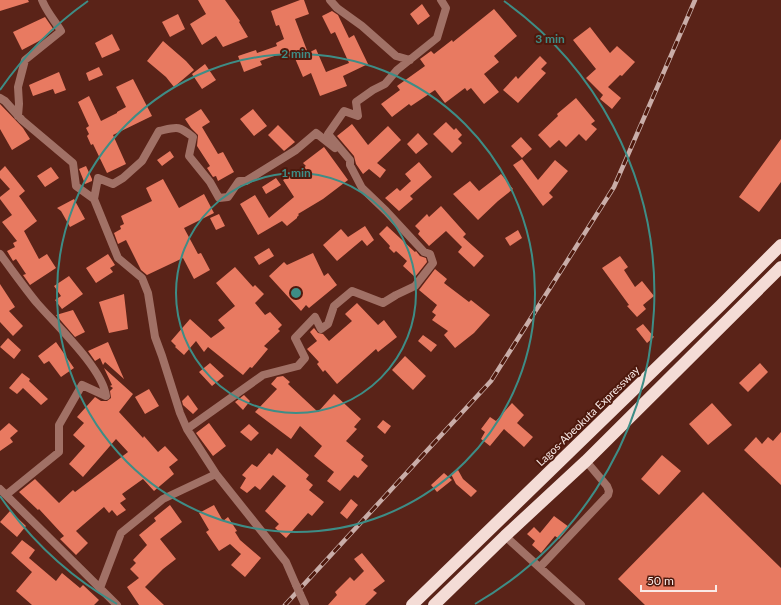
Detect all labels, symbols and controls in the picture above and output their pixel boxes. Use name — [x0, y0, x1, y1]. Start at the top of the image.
text: 3 min — [535, 31, 565, 46]
text: 2 min — [281, 46, 311, 61]
text: 1 min — [281, 165, 311, 180]
centre of rings — [289, 286, 303, 300]
street label: Lagos-Abeokuta Expressway — [533, 363, 642, 468]
scale bar — [641, 567, 716, 593]
text: 50 m — [647, 573, 674, 588]

